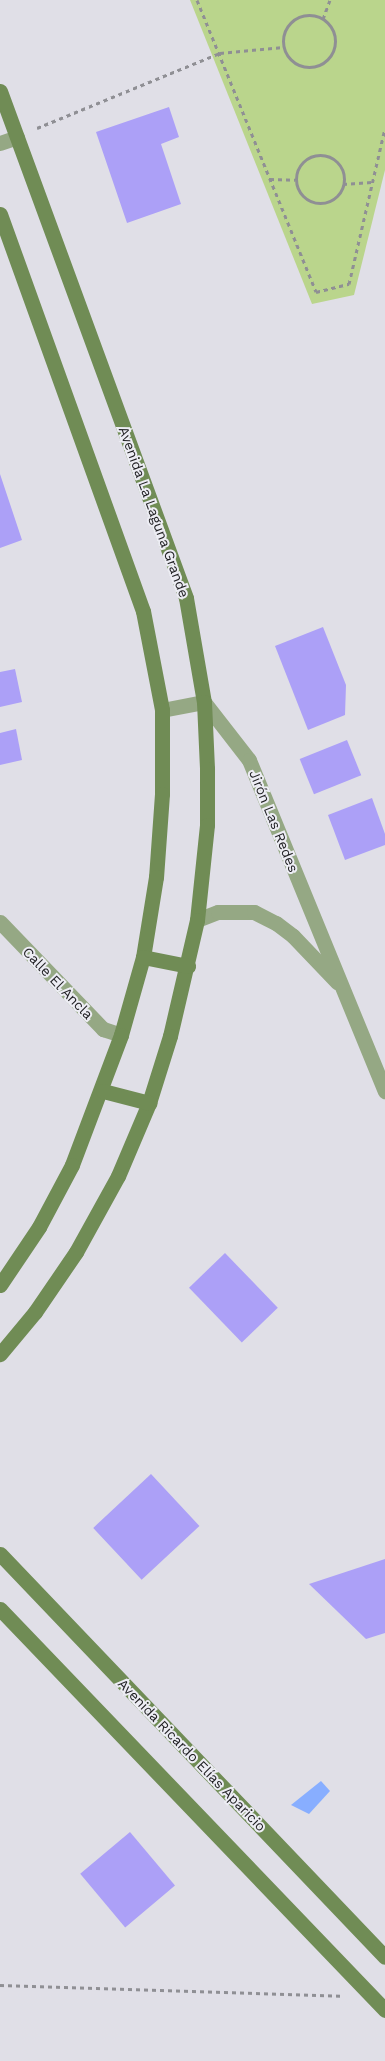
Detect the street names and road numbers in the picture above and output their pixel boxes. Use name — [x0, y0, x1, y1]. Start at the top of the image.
street label: Avenida La Laguna Grande — [115, 424, 193, 600]
street label: Jirón Las Redes — [246, 767, 302, 875]
street label: Calle El Ancla — [19, 943, 97, 1023]
street label: Avenida Ricardo Elías Aparicio — [114, 1675, 270, 1835]

